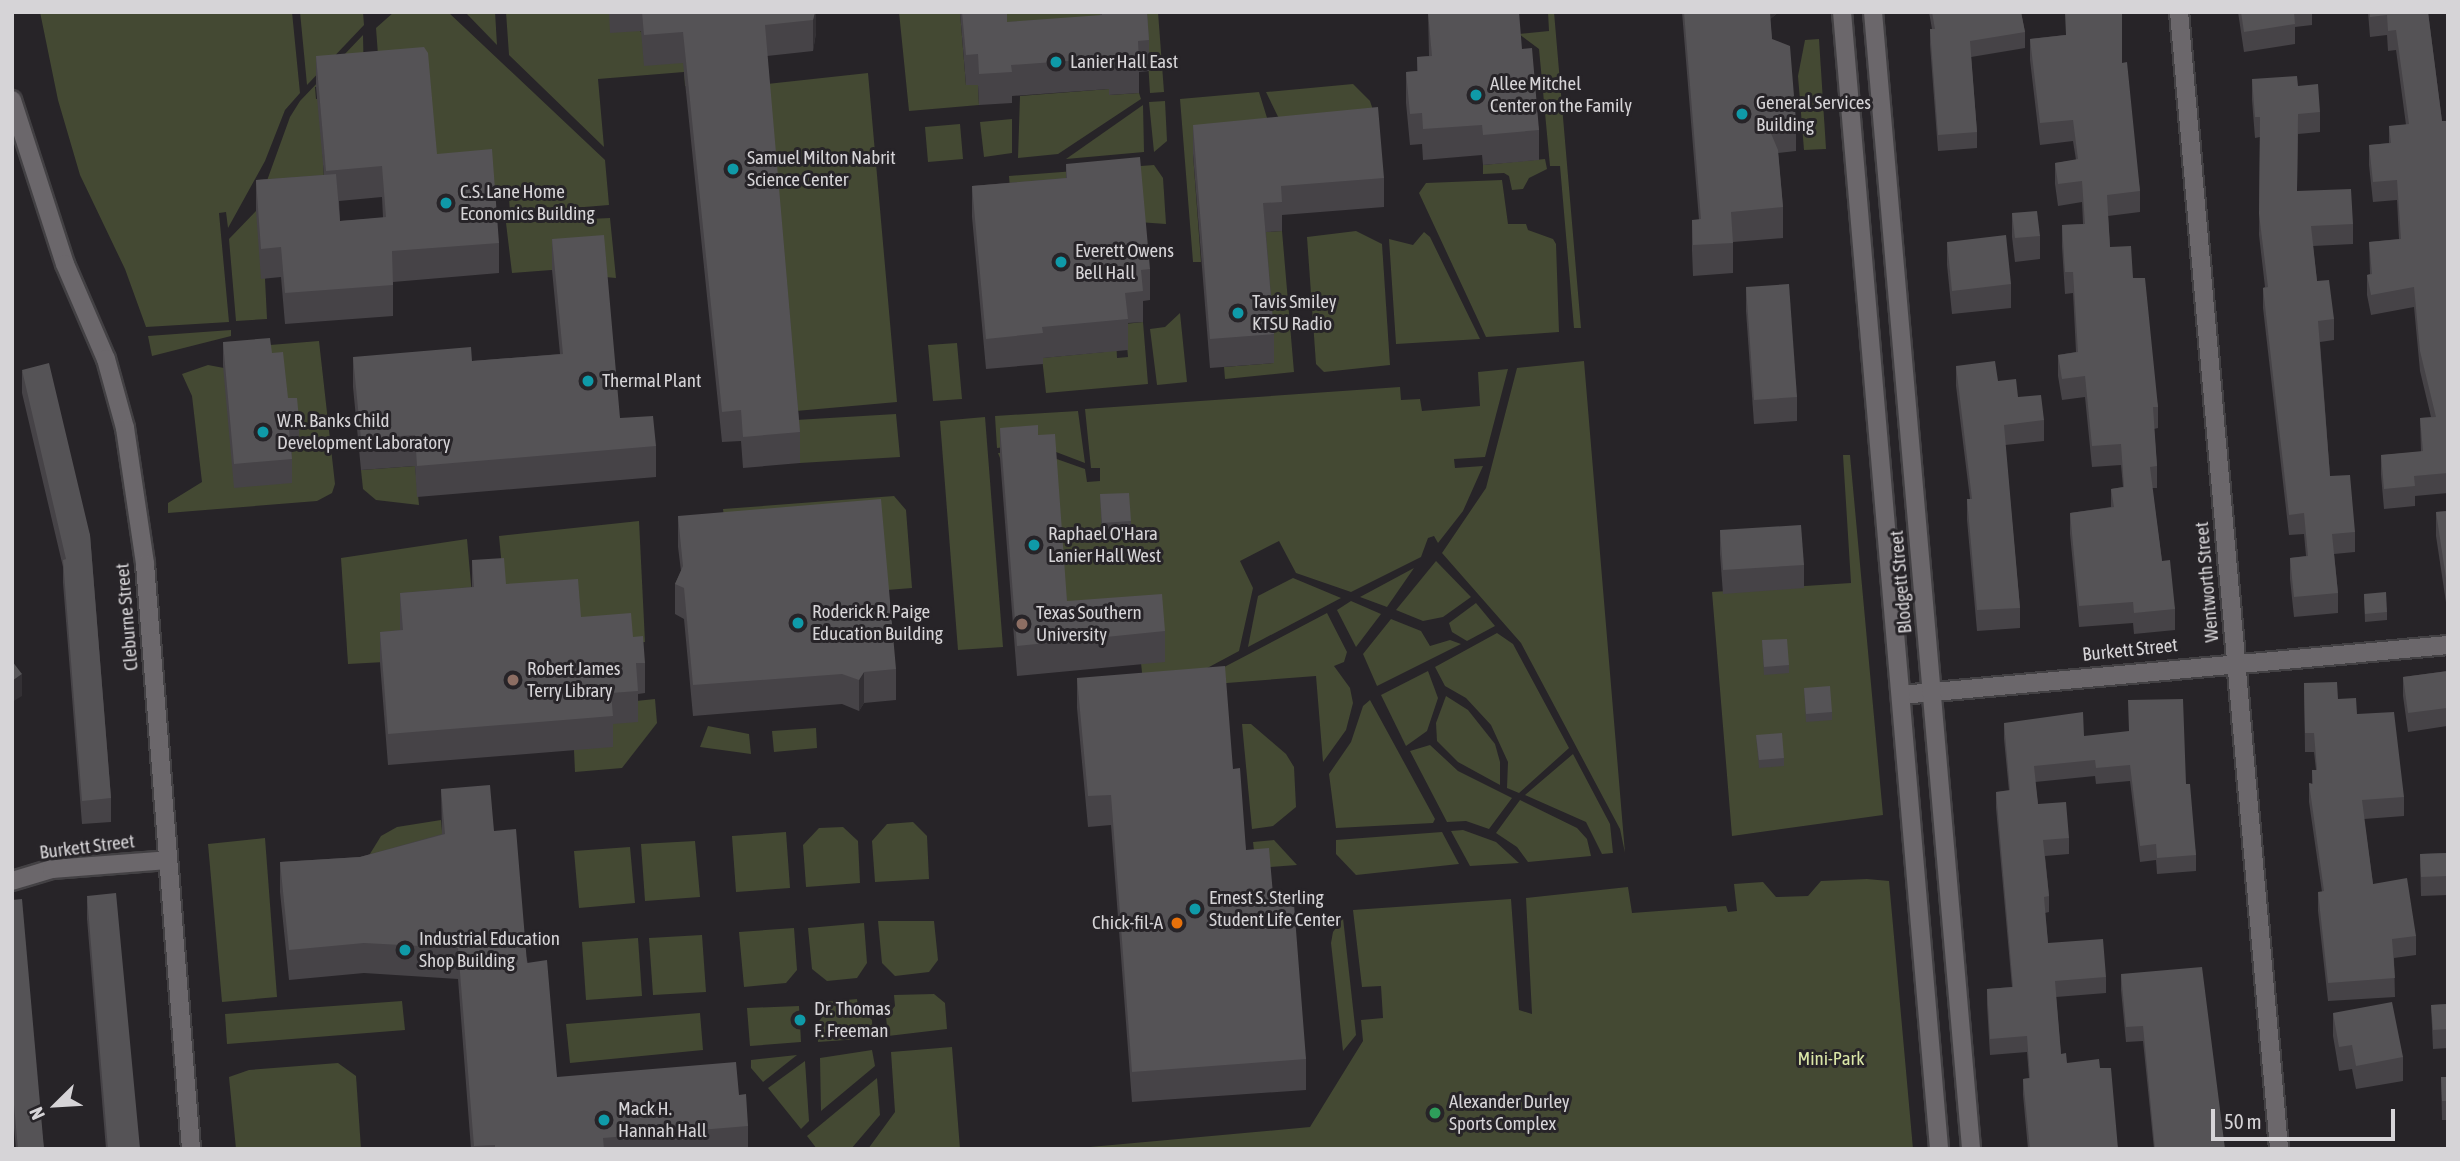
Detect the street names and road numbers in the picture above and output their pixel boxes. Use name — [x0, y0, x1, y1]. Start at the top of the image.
street label: Wentworth Street — [2190, 521, 2224, 643]
street label: Blodgett Street — [1885, 529, 1917, 635]
street label: Cleburne Street — [111, 562, 143, 672]
street label: Burkett Street — [2081, 634, 2179, 666]
street label: Burkett Street — [38, 830, 136, 864]

